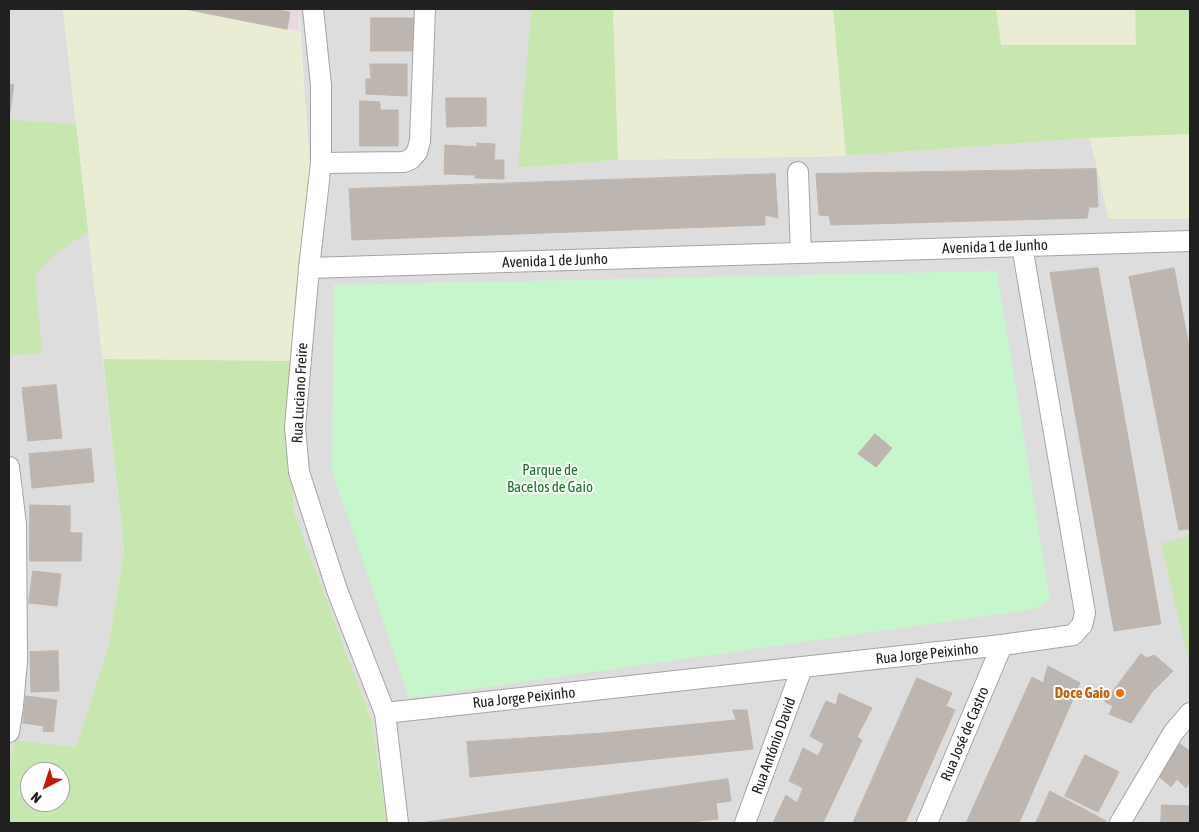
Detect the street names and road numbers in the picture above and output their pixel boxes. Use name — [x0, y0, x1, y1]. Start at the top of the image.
street label: Avenida 1 de Junho — [942, 236, 1048, 258]
street label: Avenida 1 de Junho — [502, 250, 608, 272]
street label: Rua Luciano Freire — [288, 342, 312, 444]
street label: Rua Jorge Peixinho — [875, 640, 979, 668]
street label: Rua Jorge Peixinho — [472, 684, 576, 712]
street label: Rua José de Castro — [937, 684, 993, 784]
street label: Rua António David — [748, 695, 800, 797]

